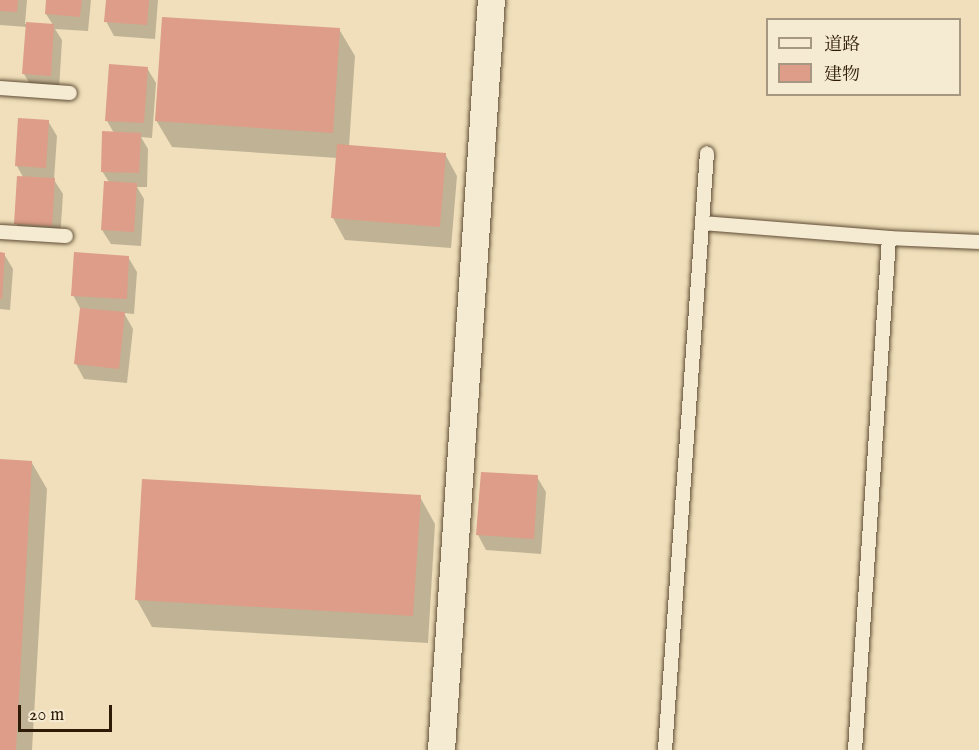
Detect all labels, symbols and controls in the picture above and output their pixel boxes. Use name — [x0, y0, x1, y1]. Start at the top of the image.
legend — [766, 18, 961, 96]
text: 道路 — [824, 34, 860, 57]
text: 建物 — [824, 64, 860, 87]
scale bar — [21, 693, 116, 731]
text: 20 m — [29, 704, 64, 727]

